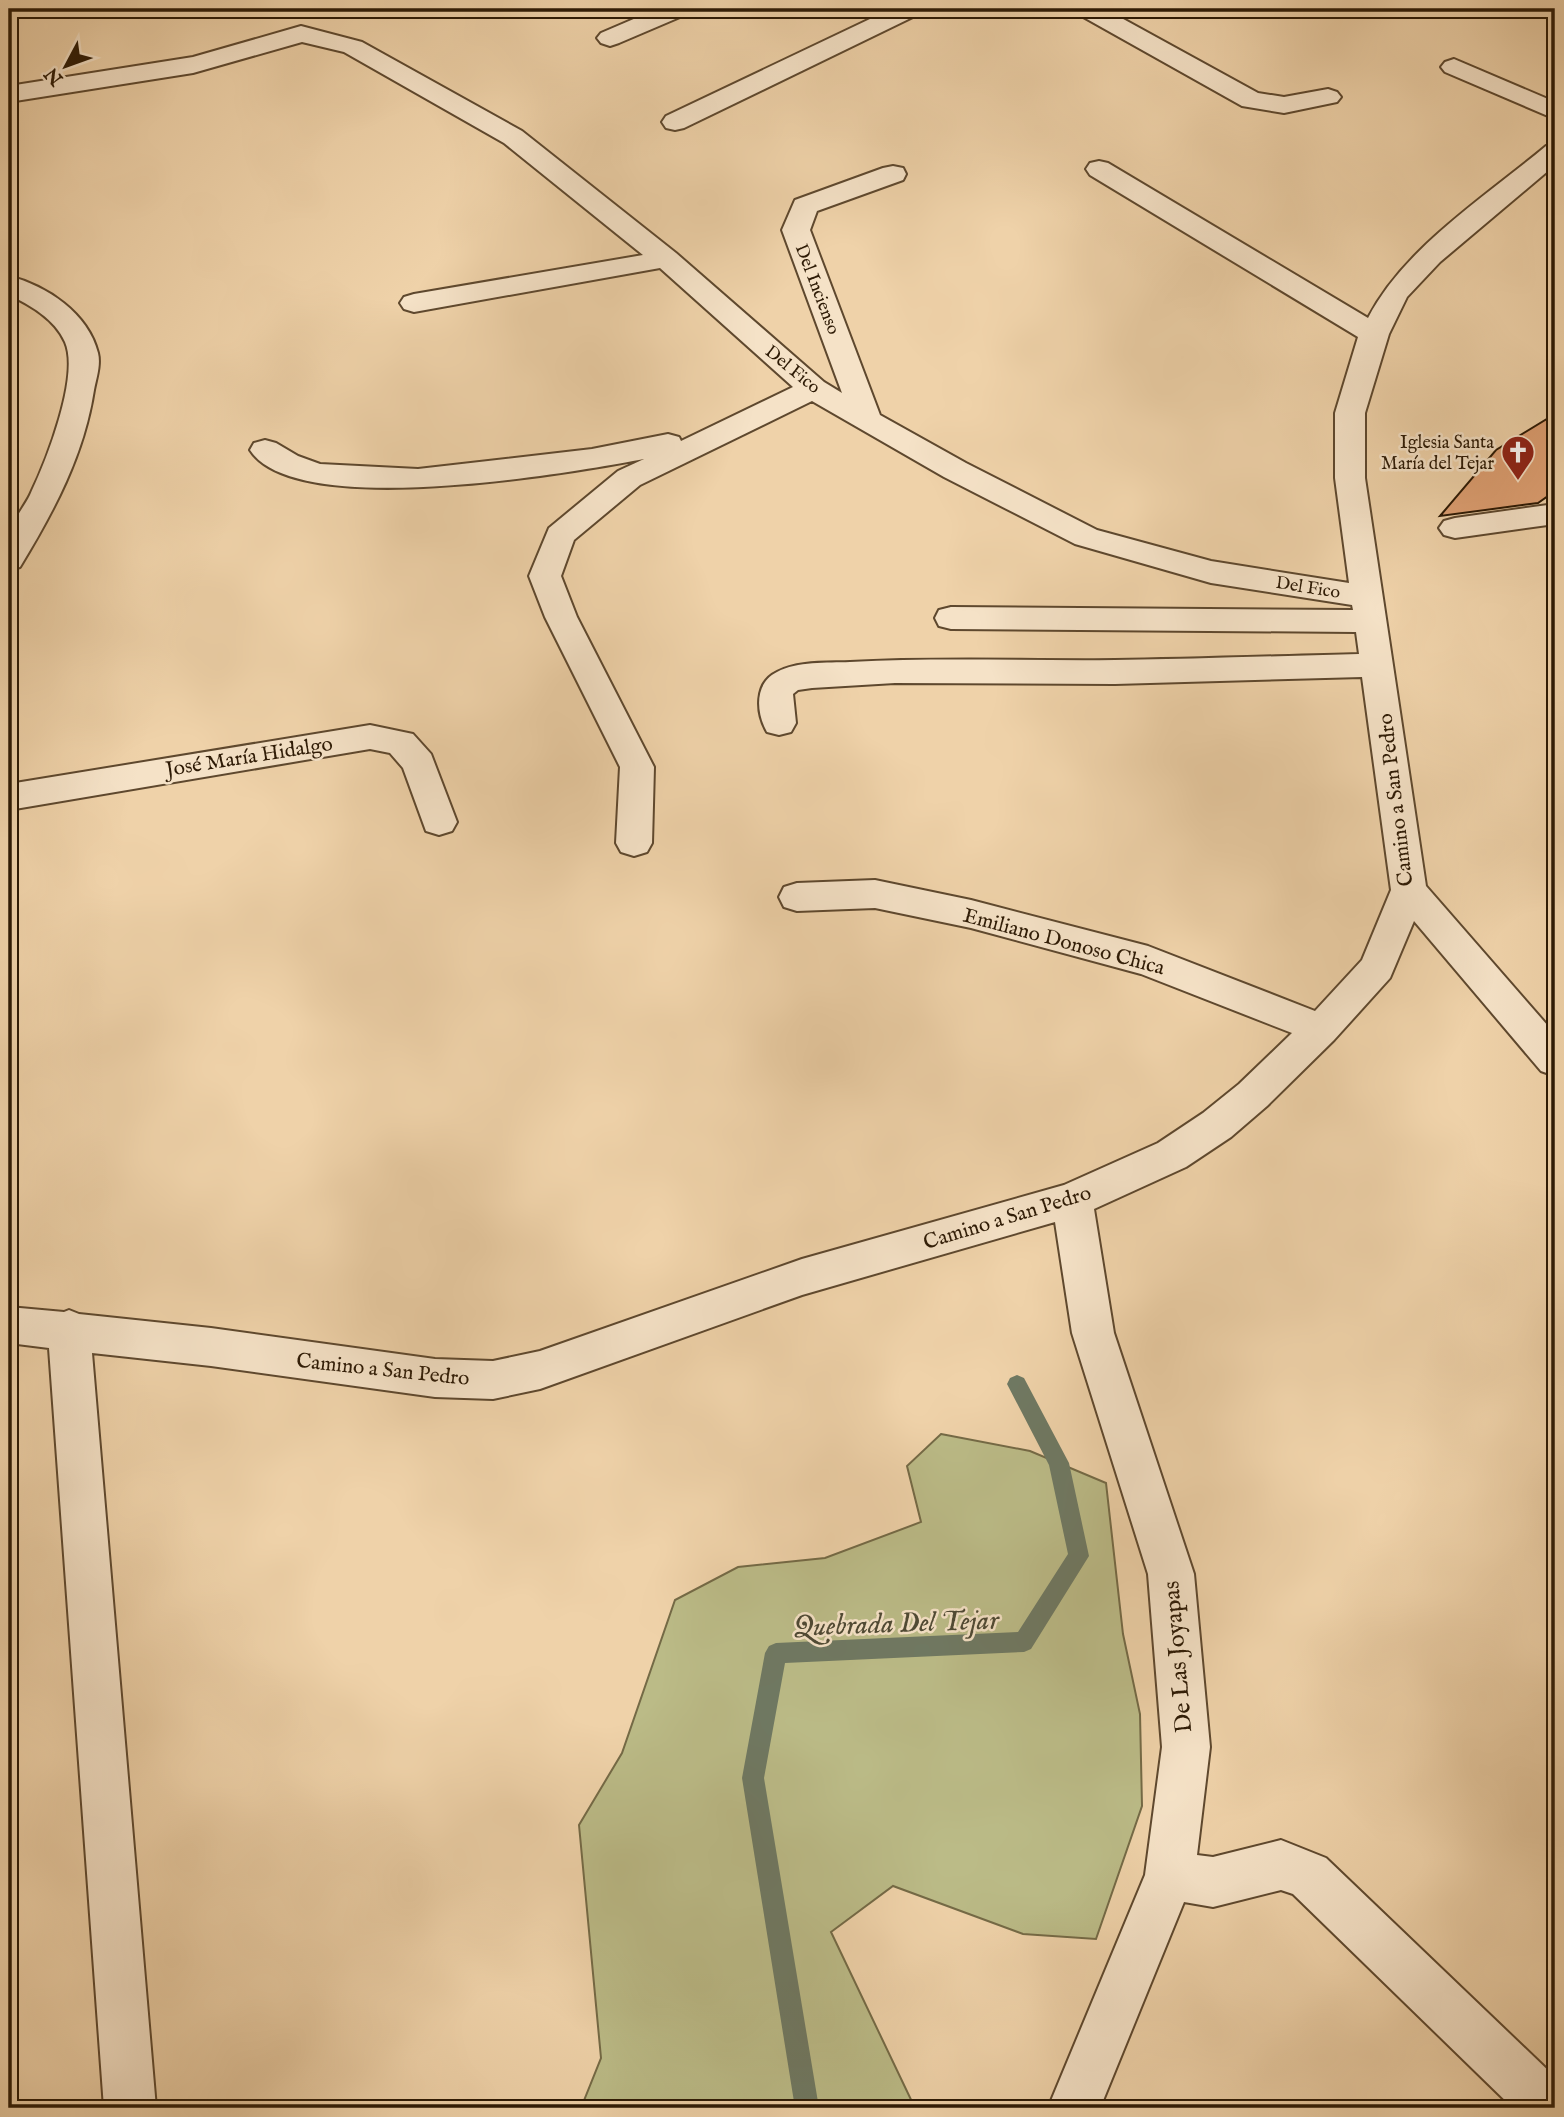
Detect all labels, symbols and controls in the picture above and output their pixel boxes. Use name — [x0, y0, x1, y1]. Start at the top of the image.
north arrow — [32, 32, 102, 102]
text: N — [40, 61, 70, 91]
street label: Del Incienso — [789, 241, 845, 338]
street label: Del Fico — [759, 341, 825, 400]
place label: Iglesia Santa María del Tejar — [1381, 432, 1494, 476]
church icon: Iglesia Santa María del Tejar — [1499, 433, 1537, 482]
street label: Del Fico — [1274, 572, 1342, 605]
street label: Camino a San Pedro — [1372, 712, 1420, 888]
street label: José María Hidalgo — [162, 731, 335, 784]
street label: Emiliano Donoso Chica — [960, 903, 1168, 983]
street label: Camino a San Pedro — [920, 1180, 1095, 1257]
street label: Camino a San Pedro — [295, 1348, 471, 1393]
street label: De Las Joyapas — [1156, 1580, 1201, 1734]
water label: Quebrada Del Tejar — [793, 1603, 1001, 1646]

